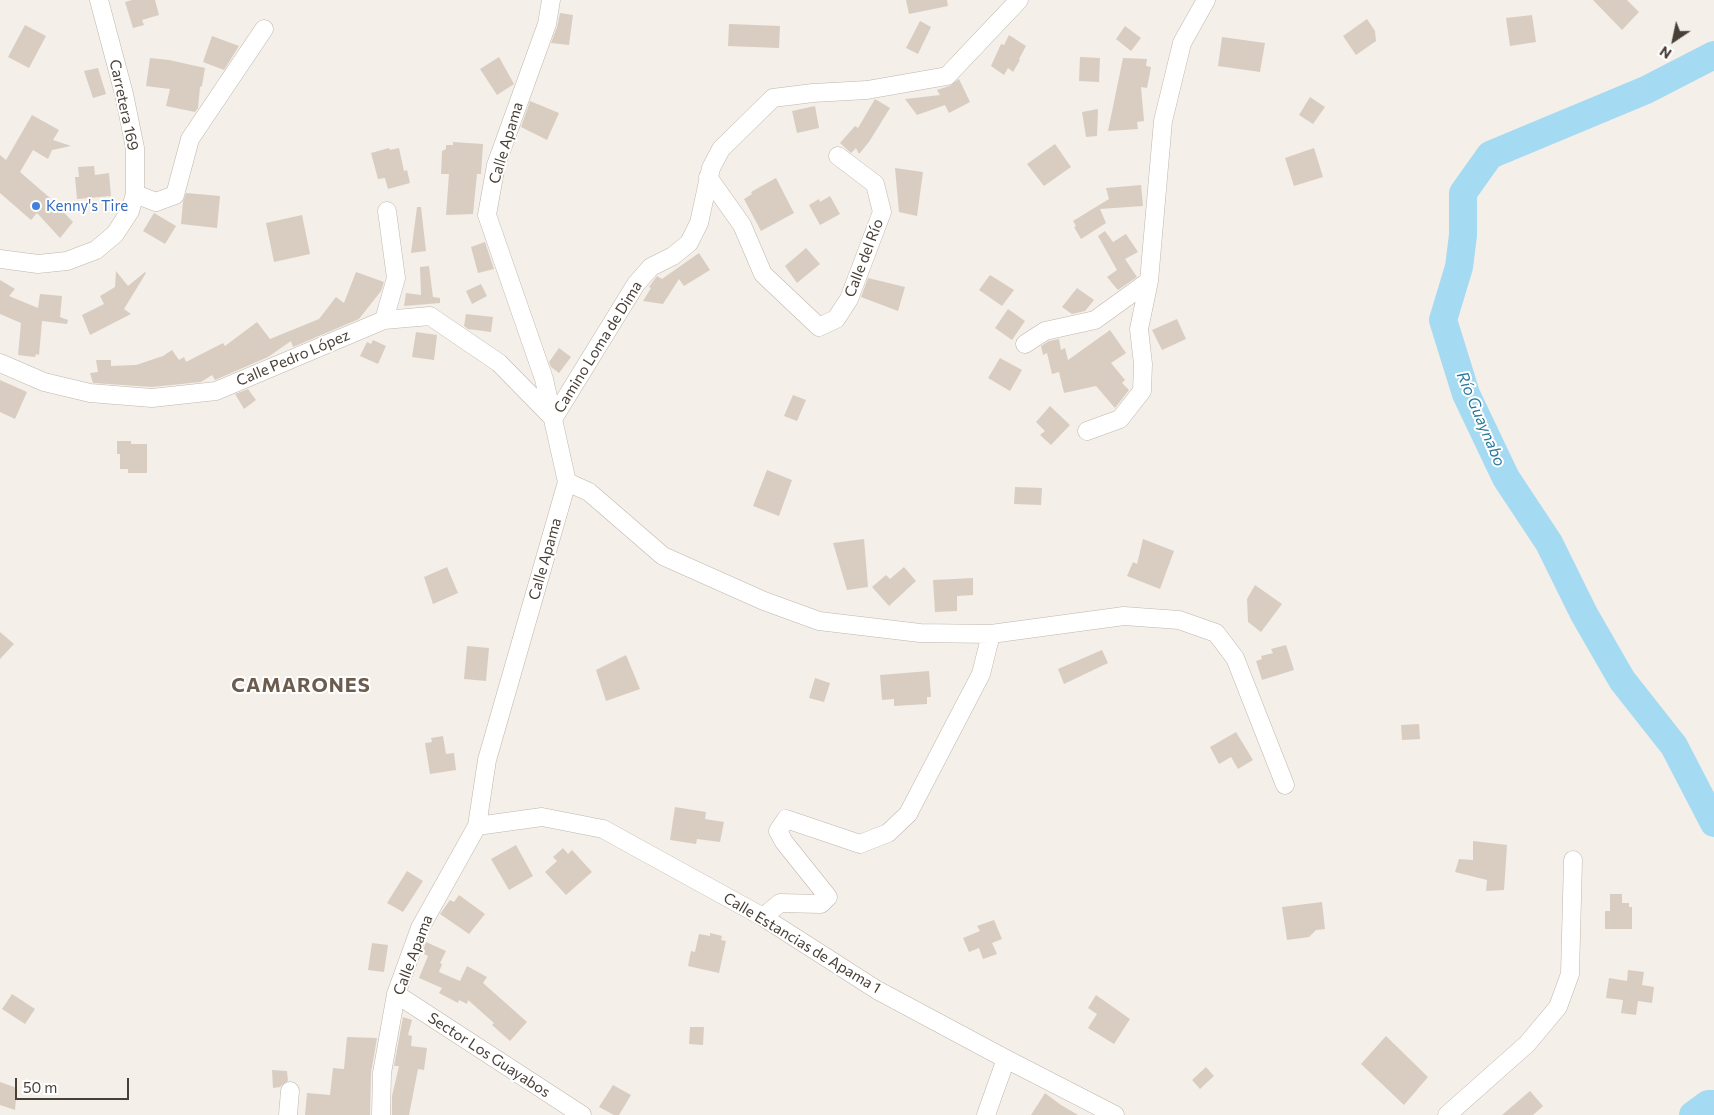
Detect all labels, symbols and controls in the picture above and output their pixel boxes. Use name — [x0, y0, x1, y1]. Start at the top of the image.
north arrow — [1649, 15, 1699, 65]
text: N — [1656, 43, 1674, 63]
street label: Carretera 169 — [106, 58, 142, 152]
street label: Calle Apama — [485, 100, 527, 186]
place label: Kenny's Tire — [46, 197, 128, 215]
marker: Kenny's Tire — [30, 200, 42, 212]
street label: Calle del Río — [841, 216, 887, 300]
street label: Camino Loma de Dima — [550, 278, 646, 416]
street label: Calle Pedro López — [234, 326, 352, 390]
water label: Río Guaynabo — [1452, 369, 1510, 469]
street label: Calle Apama — [525, 516, 565, 602]
district label: CAMARONES — [230, 673, 372, 697]
street label: Calle Estancias de Apama 1 — [720, 889, 884, 997]
street label: Calle Apama — [389, 912, 437, 998]
street label: Sector Los Guayabos — [425, 1009, 553, 1101]
scale bar — [18, 1068, 131, 1100]
text: 50 m — [23, 1078, 57, 1096]

